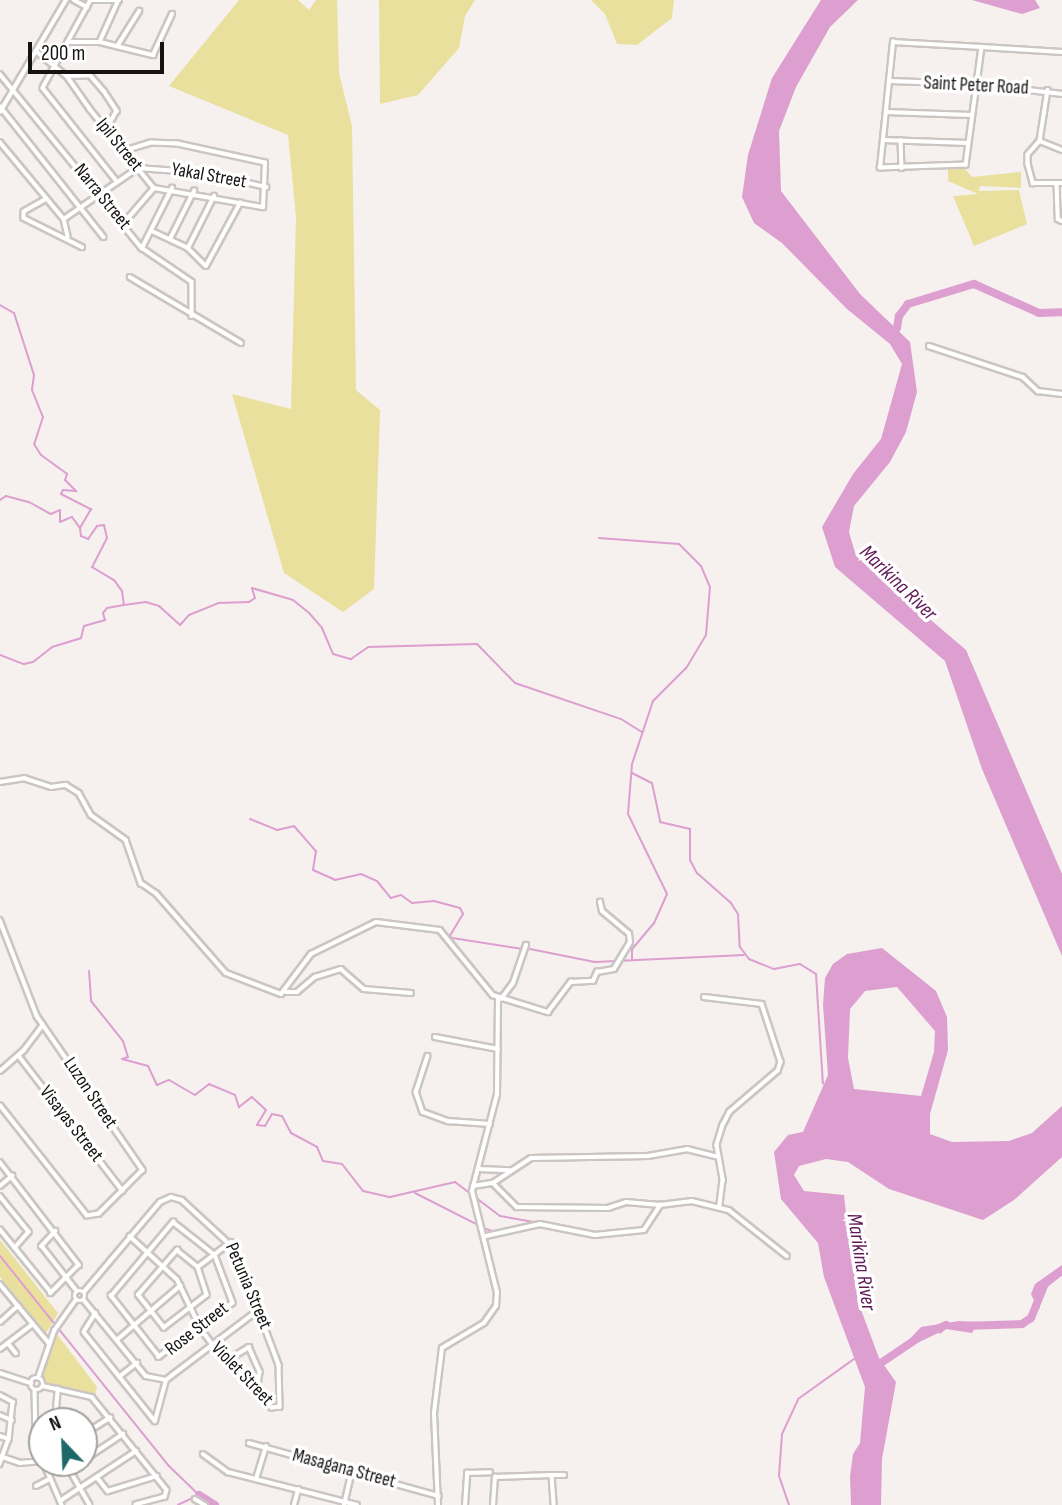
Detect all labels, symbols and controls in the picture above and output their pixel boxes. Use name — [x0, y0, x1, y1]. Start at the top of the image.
scale bar — [32, 28, 168, 72]
text: 200 m — [41, 41, 85, 66]
street label: Saint Peter Road — [923, 72, 1029, 100]
street label: Ipil Street — [91, 114, 147, 176]
street label: Yakal Street — [170, 158, 248, 194]
street label: Narra Street — [69, 160, 135, 234]
water label: Marikina River — [854, 540, 942, 626]
street label: Luzon Street — [58, 1053, 122, 1133]
street label: Visayas Street — [34, 1081, 108, 1167]
water label: Marikina River — [841, 1212, 881, 1312]
street label: Petunia Street — [220, 1239, 276, 1333]
street label: Rose Street — [161, 1297, 233, 1361]
street label: Violet Street — [206, 1337, 278, 1411]
north arrow — [28, 1407, 98, 1477]
text: N — [46, 1411, 65, 1437]
street label: Masagana Street — [290, 1444, 398, 1494]

